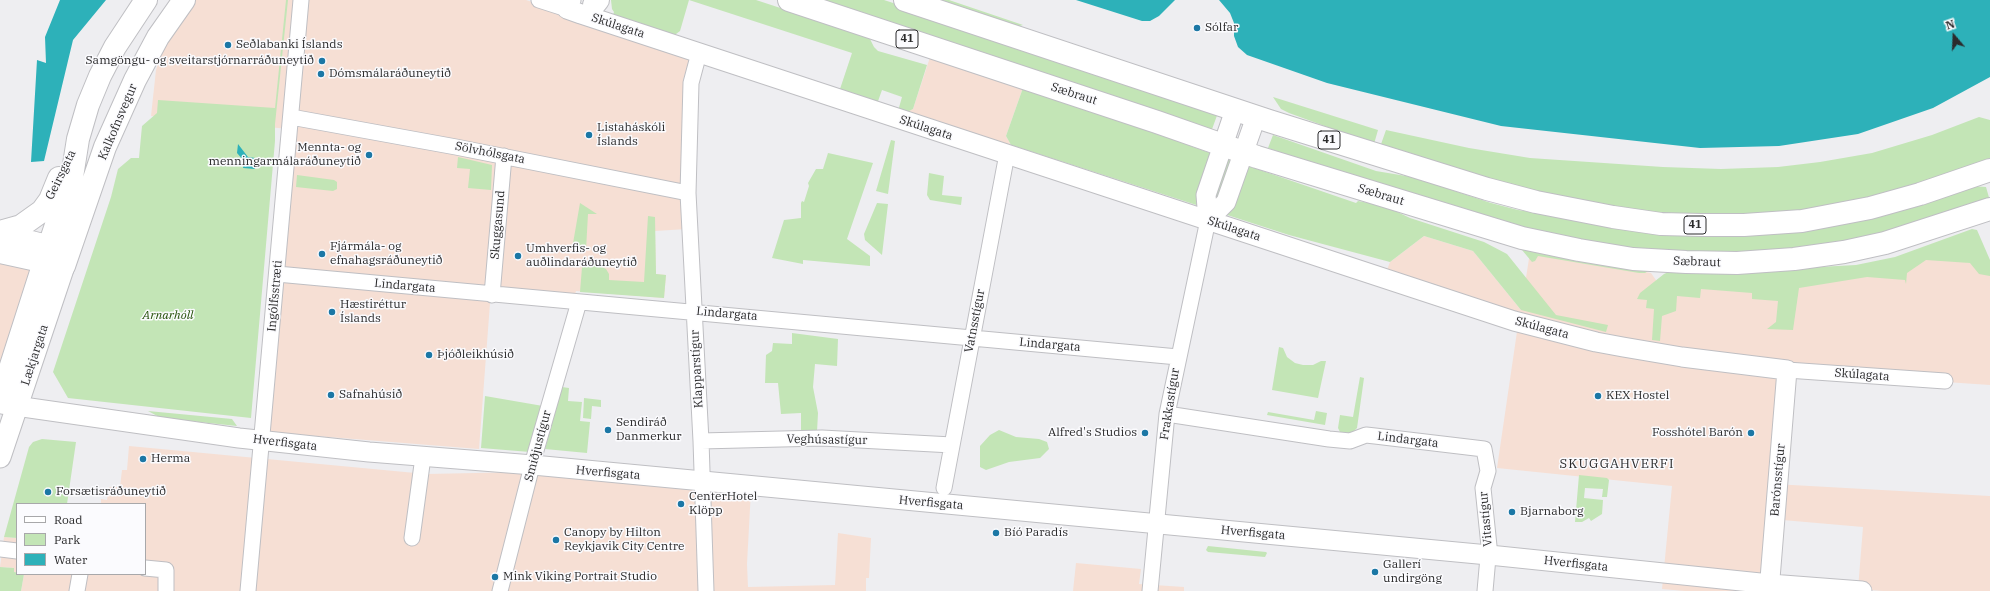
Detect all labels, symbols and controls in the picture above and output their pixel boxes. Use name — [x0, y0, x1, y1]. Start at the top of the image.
street label: Skúlagata — [590, 11, 646, 41]
north arrow — [1934, 16, 1974, 56]
text: N — [1944, 17, 1956, 33]
place label: Sólfar — [1205, 21, 1238, 35]
marker: Sólfar — [1192, 23, 1202, 33]
road number: 41 — [896, 30, 918, 48]
place label: Seðlabanki Íslands — [236, 38, 342, 52]
marker: Seðlabanki Íslands — [223, 40, 233, 50]
place label: Samgöngu- og sveitarstjórnarráðuneytið — [86, 54, 314, 68]
marker: Samgöngu- og sveitarstjórnarráðuneytið — [317, 56, 327, 66]
place label: Dómsmálaráðuneytið — [329, 67, 451, 81]
marker: Dómsmálaráðuneytið — [316, 69, 326, 79]
street label: Sæbraut — [1049, 80, 1099, 108]
street label: Kalkofnsvegur — [95, 82, 141, 162]
street label: Skúlagata — [898, 113, 954, 143]
place label: Listaháskóli Íslands — [597, 121, 665, 149]
marker: Listaháskóli Íslands — [584, 130, 594, 140]
road number: 41 — [1318, 131, 1340, 149]
street label: Sölvhólsgata — [454, 139, 526, 167]
place label: Mennta- og menningarmálaráðuneytið — [209, 141, 361, 169]
street label: Geirsgata — [43, 148, 79, 202]
marker: Mennta- og menningarmálaráðuneytið — [364, 150, 374, 160]
street label: Sæbraut — [1356, 181, 1406, 209]
street label: Skuggasund — [488, 190, 508, 260]
street label: Skúlagata — [1206, 214, 1262, 244]
road number: 41 — [1684, 216, 1706, 234]
place label: Fjármála- og efnahagsráðuneytið — [330, 240, 442, 268]
place label: Umhverfis- og auðlindaráðuneytið — [526, 242, 637, 270]
marker: Fjármála- og efnahagsráðuneytið — [317, 249, 327, 259]
marker: Umhverfis- og auðlindaráðuneytið — [513, 251, 523, 261]
street label: Sæbraut — [1673, 254, 1721, 270]
street label: Ingólfsstræti — [265, 260, 285, 332]
street label: Lindargata — [374, 276, 436, 296]
street label: Vatnsstígur — [962, 288, 988, 354]
place label: Hæstiréttur Íslands — [340, 298, 406, 326]
street label: Lindargata — [696, 304, 758, 324]
marker: Hæstiréttur Íslands — [327, 307, 337, 317]
park label: Arnarhóll — [143, 309, 193, 323]
street label: Skúlagata — [1513, 314, 1571, 342]
street label: Lækjargata — [18, 323, 52, 387]
street label: Klapparstígur — [688, 329, 706, 409]
street label: Lindargata — [1019, 335, 1081, 355]
place label: Þjóðleikhúsið — [437, 348, 514, 362]
marker: Þjóðleikhúsið — [424, 350, 434, 360]
street label: Skúlagata — [1834, 366, 1890, 384]
street label: Frakkastígur — [1157, 367, 1183, 441]
place label: Safnahúsið — [339, 388, 402, 402]
place label: KEX Hostel — [1606, 389, 1669, 403]
marker: Safnahúsið — [326, 390, 336, 400]
marker: KEX Hostel — [1593, 391, 1603, 401]
street label: Smiðjustígur — [522, 409, 554, 483]
place label: Sendiráð Danmerkur — [616, 416, 682, 444]
marker: Sendiráð Danmerkur — [603, 425, 613, 435]
place label: Alfred's Studios — [1048, 426, 1137, 440]
place label: Fosshótel Barón — [1652, 426, 1743, 440]
marker: Alfred's Studios — [1140, 428, 1150, 438]
marker: Fosshótel Barón — [1746, 428, 1756, 438]
street label: Lindargata — [1377, 429, 1439, 451]
street label: Hverfisgata — [252, 432, 318, 454]
street label: Veghúsastígur — [787, 432, 867, 448]
street label: Barónsstígur — [1768, 443, 1788, 517]
place label: Herma — [151, 452, 190, 466]
marker: Herma — [138, 454, 148, 464]
district label: SKUGGAHVERFI — [1560, 456, 1674, 472]
street label: Hverfisgata — [575, 463, 641, 483]
place label: Forsætisráðuneytið — [56, 485, 166, 499]
marker: Forsætisráðuneytið — [43, 487, 53, 497]
place label: CenterHotel Klöpp — [689, 490, 757, 518]
street label: Vitastígur — [1476, 491, 1496, 547]
street label: Hverfisgata — [898, 493, 964, 513]
marker: CenterHotel Klöpp — [676, 499, 686, 509]
legend — [16, 503, 146, 575]
place label: Bjarnaborg — [1520, 505, 1584, 519]
marker: Bjarnaborg — [1507, 507, 1517, 517]
text: Road — [54, 512, 83, 527]
street label: Hverfisgata — [1220, 523, 1286, 543]
place label: Canopy by Hilton Reykjavik City Centre — [564, 526, 684, 554]
place label: Bíó Paradís — [1004, 526, 1068, 540]
marker: Bíó Paradís — [991, 528, 1001, 538]
text: Park — [54, 532, 80, 547]
marker: Canopy by Hilton Reykjavik City Centre — [551, 535, 561, 545]
text: Water — [54, 552, 87, 567]
street label: Hverfisgata — [1543, 553, 1609, 575]
place label: Gallerí undirgöng — [1383, 558, 1442, 586]
marker: Gallerí undirgöng — [1370, 567, 1380, 577]
place label: Mink Viking Portrait Studio — [503, 570, 657, 584]
marker: Mink Viking Portrait Studio — [490, 572, 500, 582]

